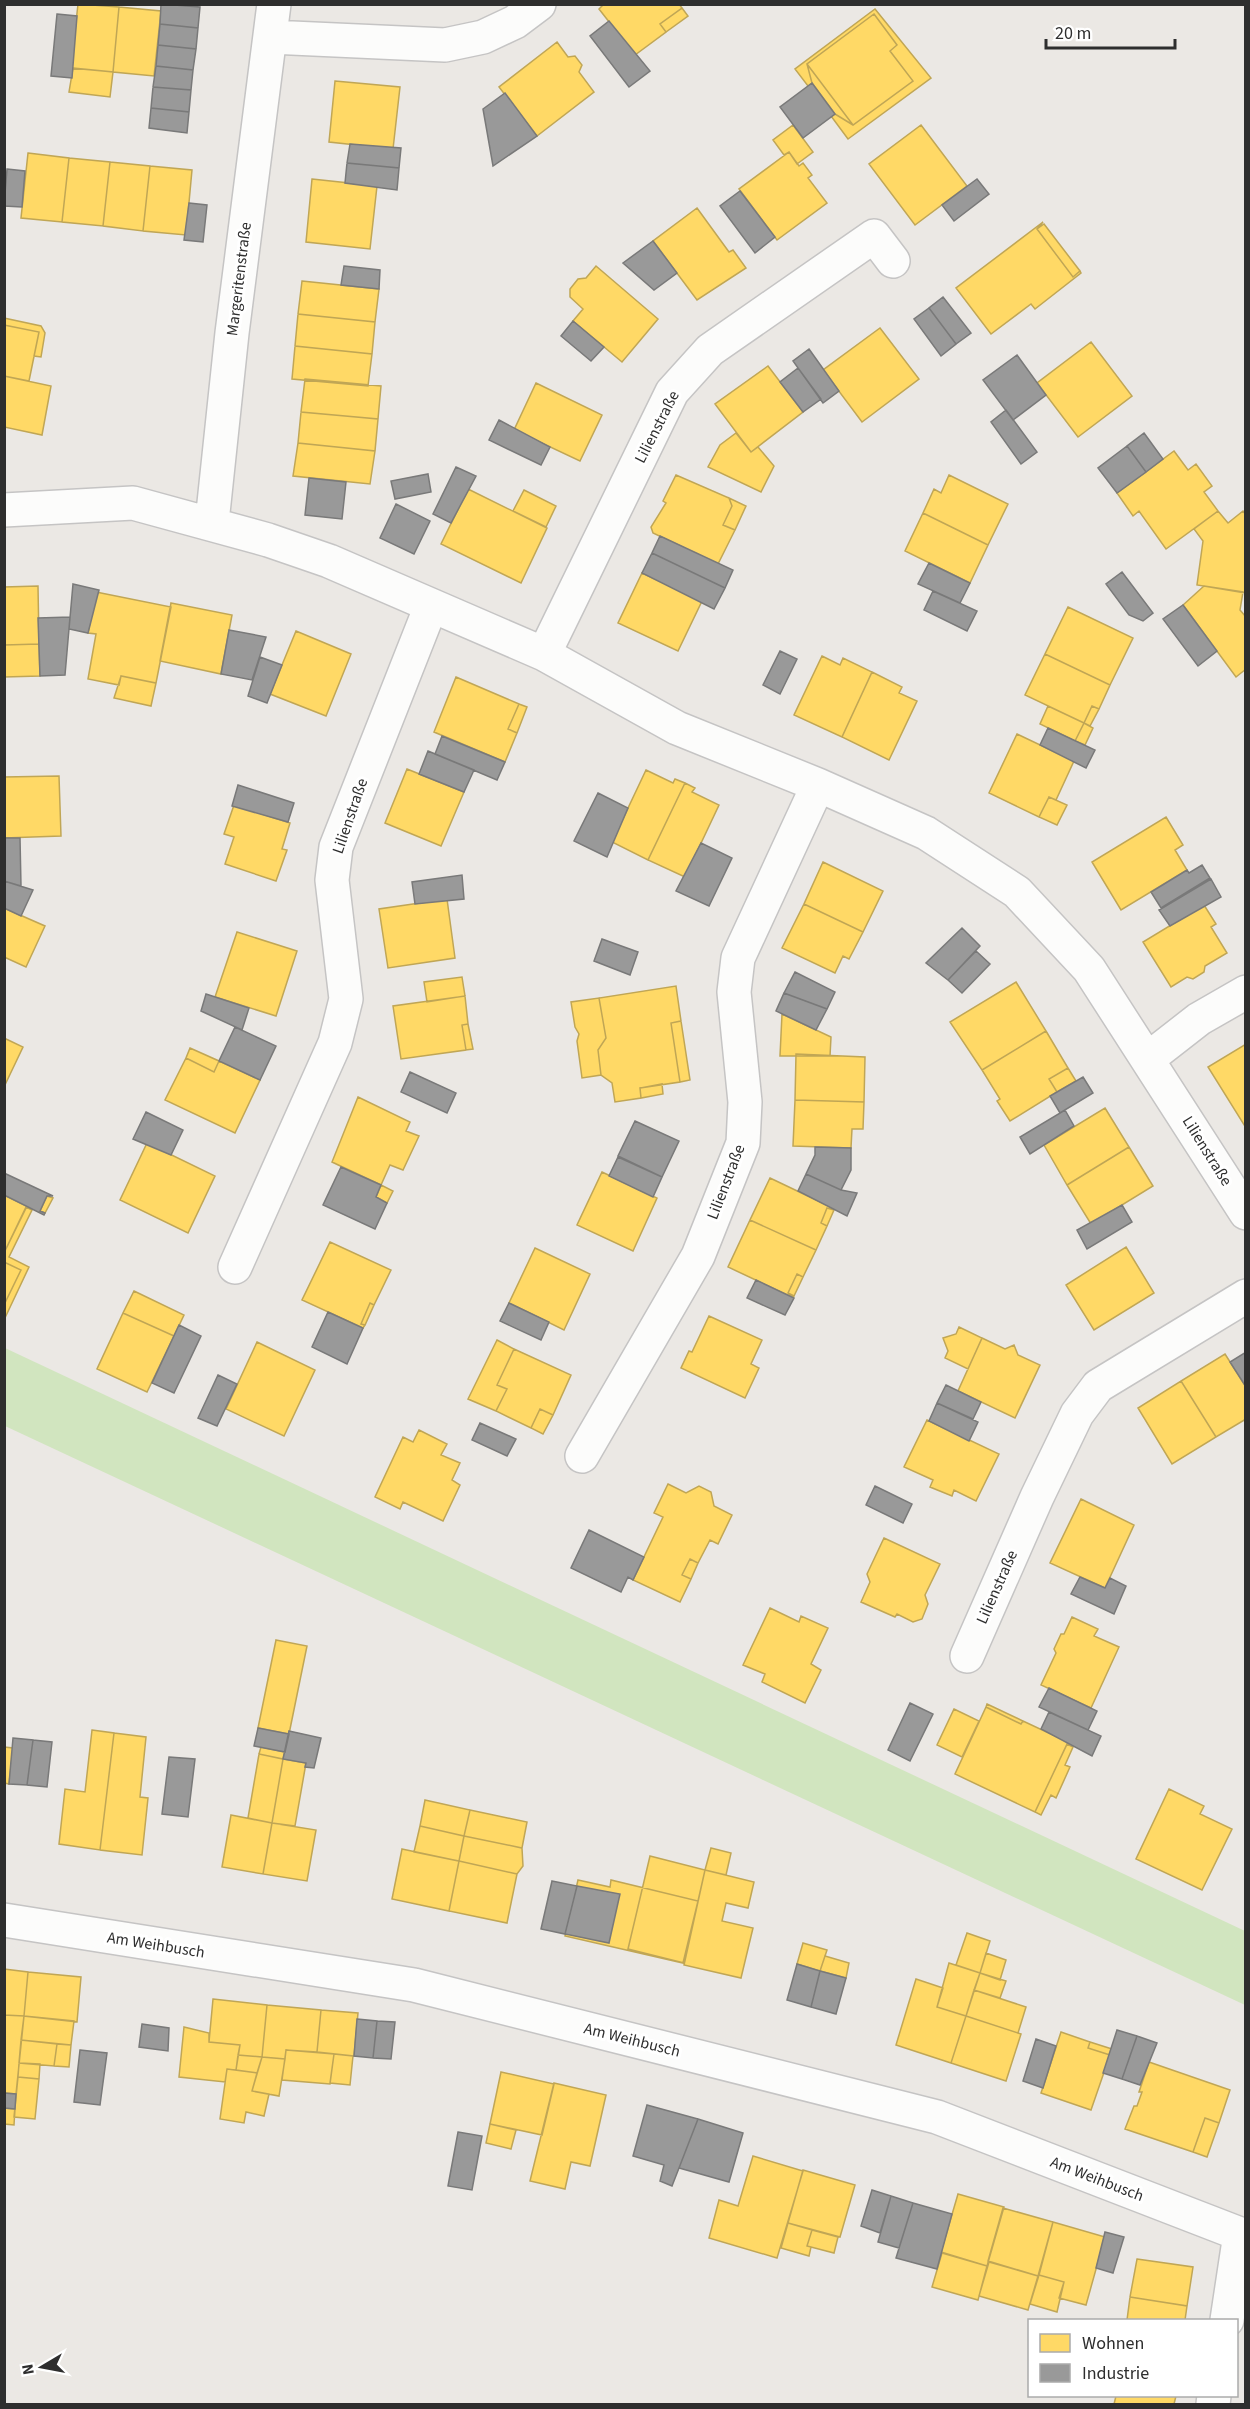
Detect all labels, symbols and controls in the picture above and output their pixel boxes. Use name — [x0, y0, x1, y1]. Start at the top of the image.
scale bar — [1046, 12, 1175, 50]
text: 20 m — [1055, 21, 1091, 46]
street label: Margeritenstraße — [221, 221, 257, 337]
street label: Lilienstraße — [629, 387, 685, 467]
street label: Lilienstraße — [327, 775, 373, 857]
street label: Lilienstraße — [1177, 1112, 1237, 1190]
street label: Lilienstraße — [702, 1141, 750, 1223]
street label: Lilienstraße — [971, 1547, 1023, 1627]
street label: Am Weihbusch — [106, 1926, 206, 1964]
street label: Am Weihbusch — [582, 2017, 682, 2063]
street label: Am Weihbusch — [1047, 2151, 1147, 2207]
legend — [1028, 2319, 1238, 2397]
text: Wohnen — [1082, 2331, 1144, 2356]
north arrow — [12, 2337, 72, 2397]
text: Industrie — [1082, 2361, 1149, 2386]
text: N — [16, 2362, 40, 2377]

